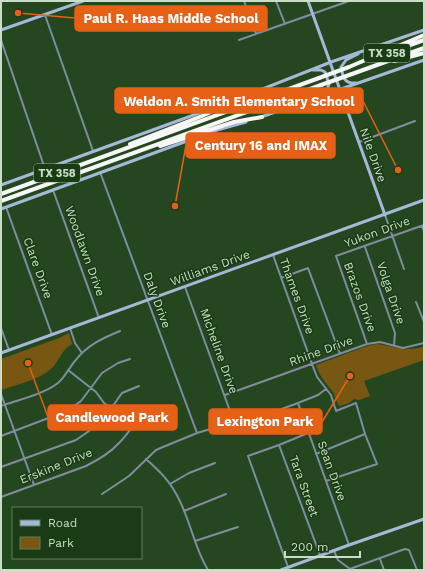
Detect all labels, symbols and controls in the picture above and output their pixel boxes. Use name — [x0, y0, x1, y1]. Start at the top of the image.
callout: Paul R. Haas Middle School — [75, 6, 267, 31]
text: Paul R. Haas Middle School — [83, 11, 259, 26]
road number: TX 358 — [364, 44, 410, 62]
callout: Weldon A. Smith Elementary School — [115, 88, 363, 113]
text: Weldon A. Smith Elementary School — [123, 94, 355, 109]
street label: Nile Drive — [357, 126, 389, 184]
callout: Century 16 and IMAX — [186, 133, 335, 158]
text: Century 16 and IMAX — [195, 138, 328, 153]
road number: TX 358 — [34, 164, 80, 182]
street label: Woodlawn Drive — [62, 204, 108, 298]
street label: Yukon Drive — [342, 214, 412, 250]
street label: Clare Drive — [20, 235, 56, 301]
street label: Williams Drive — [168, 247, 252, 289]
street label: Thames Drive — [277, 256, 317, 336]
street label: Brazos Drive — [341, 260, 379, 334]
street label: Volga Drive — [374, 260, 408, 326]
street label: Daly Drive — [140, 270, 174, 330]
street label: Micheline Drive — [197, 306, 241, 396]
street label: Rhine Drive — [287, 333, 355, 369]
callout: Candlewood Park — [48, 405, 177, 430]
callout: Lexington Park — [209, 409, 322, 434]
text: Candlewood Park — [55, 410, 169, 425]
text: Lexington Park — [217, 414, 314, 429]
street label: Sean Drive — [315, 439, 349, 503]
street label: Erskine Drive — [18, 445, 94, 487]
street label: Tara Street — [286, 453, 322, 519]
legend — [12, 507, 142, 559]
text: Road — [48, 516, 77, 530]
scale bar — [285, 533, 360, 559]
text: Park — [48, 536, 74, 550]
text: 200 m — [291, 540, 328, 554]

